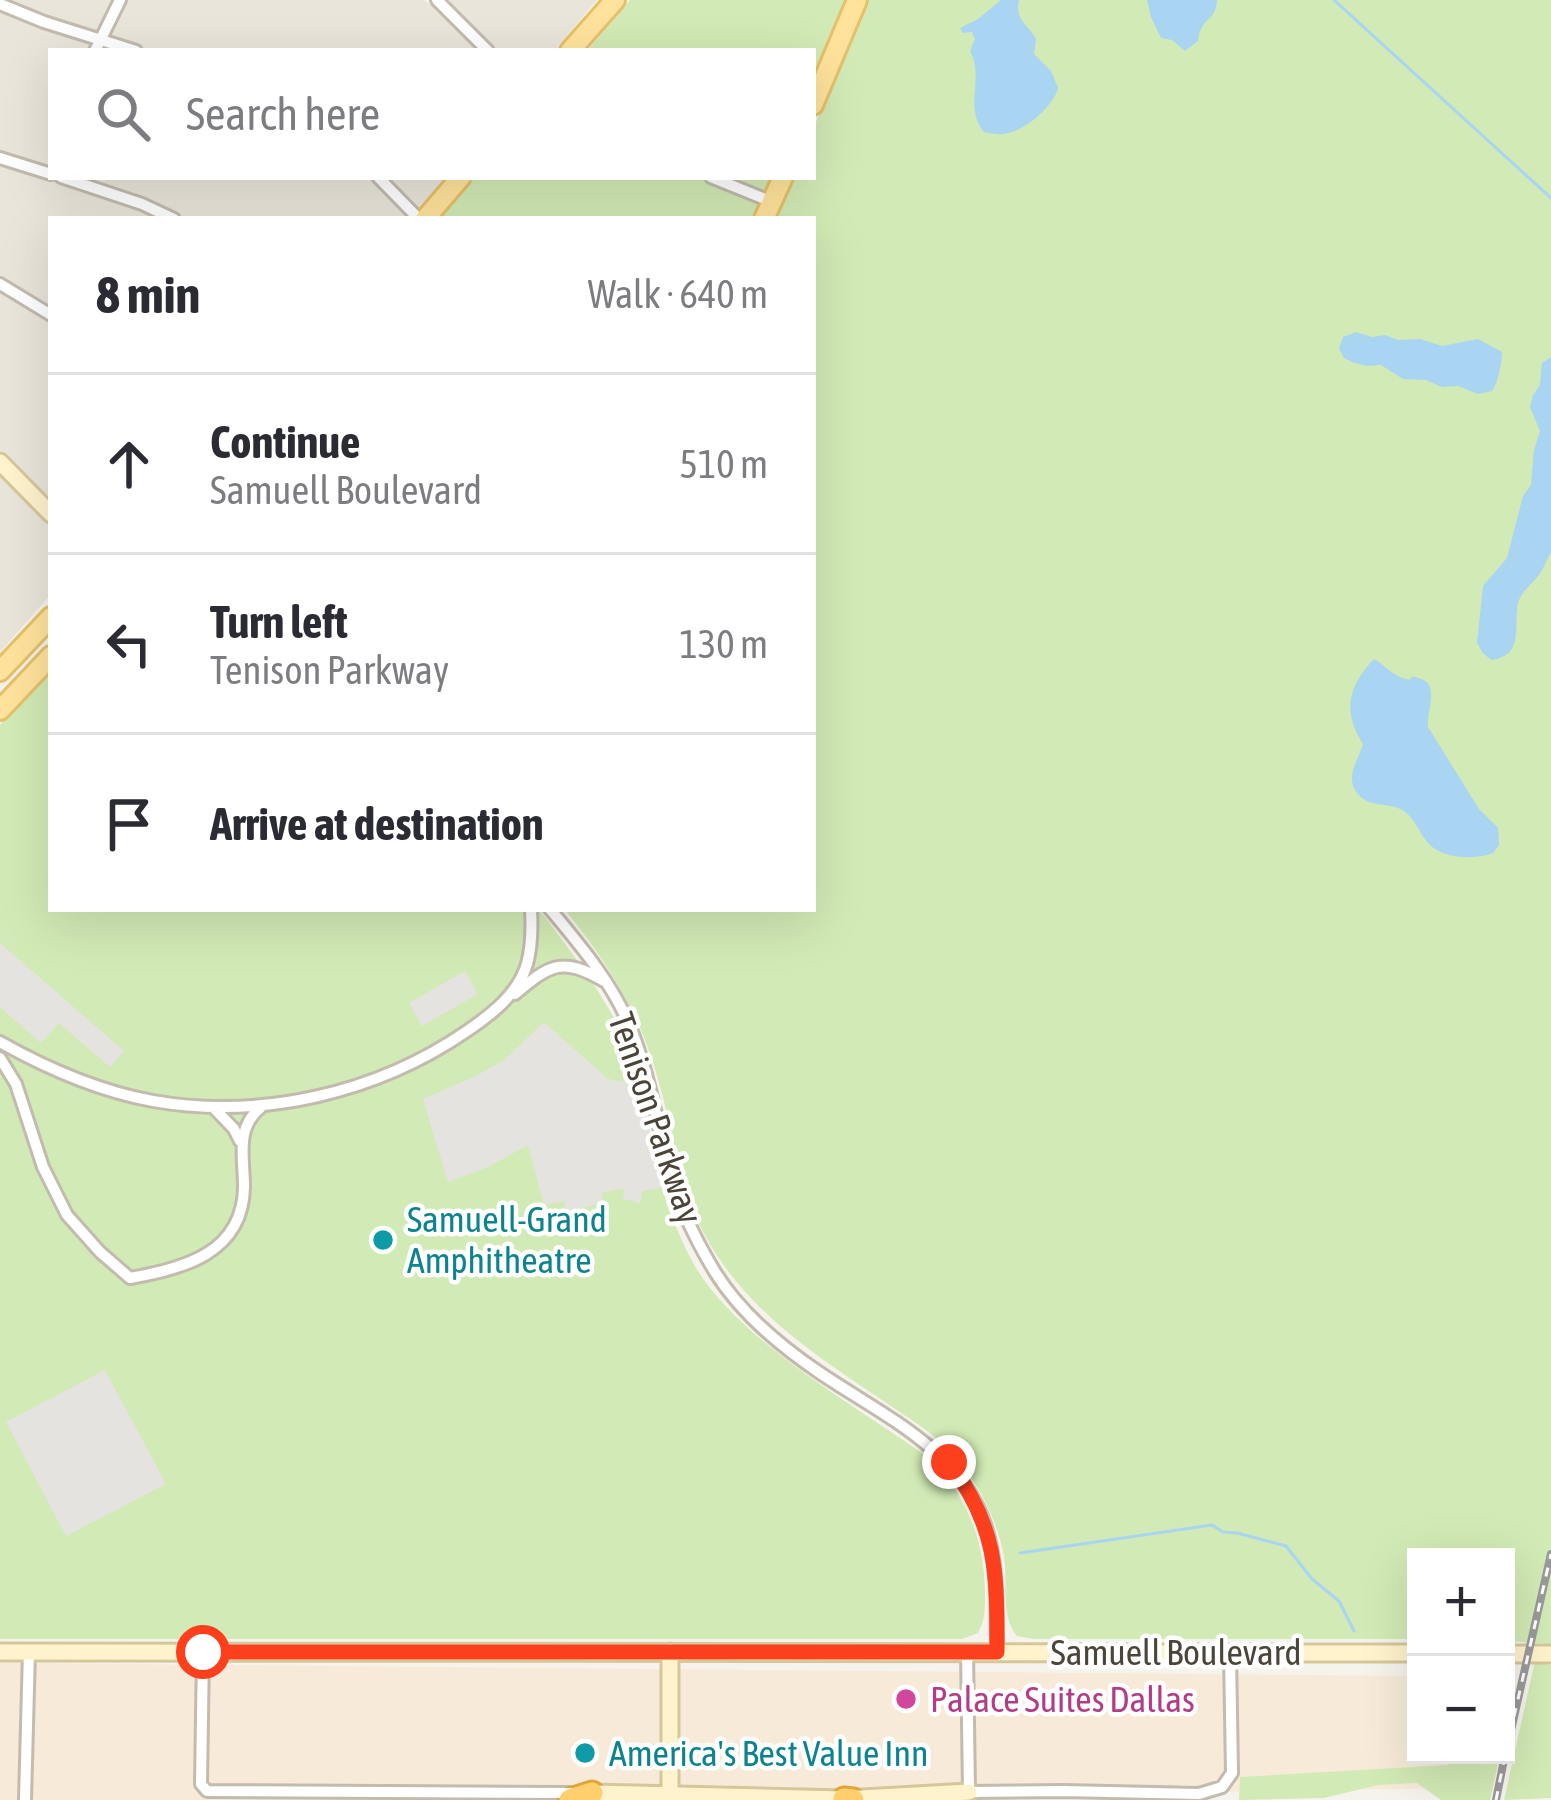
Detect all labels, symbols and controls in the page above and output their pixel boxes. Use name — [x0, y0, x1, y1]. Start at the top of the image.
search box — [48, 48, 816, 180]
icon: search — [90, 81, 156, 147]
text: Search here — [186, 88, 380, 140]
text: 8 min — [96, 265, 200, 324]
text: Walk · 640 m — [588, 272, 768, 316]
text: Continue — [210, 416, 361, 468]
icon: ahead — [96, 431, 162, 497]
text: 510 m — [680, 442, 768, 486]
text: Samuell Boulevard — [210, 468, 482, 512]
text: Turn left — [210, 596, 348, 648]
icon: left — [96, 611, 162, 677]
text: 130 m — [680, 622, 768, 666]
text: Tenison Parkway — [210, 648, 449, 692]
icon: arrive — [96, 791, 162, 857]
text: Arrive at destination — [210, 798, 544, 850]
street label: Tenison Parkway — [600, 1007, 712, 1229]
place label: Samuell-Grand Amphitheatre — [407, 1198, 607, 1281]
marker: Samuell-Grand Amphitheatre — [370, 1227, 396, 1253]
route end — [922, 1435, 976, 1489]
map controls — [1407, 1548, 1515, 1764]
button: + — [1407, 1548, 1515, 1656]
route start — [176, 1625, 230, 1679]
street label: Samuell Boulevard — [1051, 1631, 1301, 1673]
button: − — [1407, 1656, 1515, 1764]
place label: Palace Suites Dallas — [930, 1678, 1195, 1720]
marker: Palace Suites Dallas — [893, 1686, 919, 1712]
place label: America's Best Value Inn — [609, 1732, 928, 1774]
marker: America's Best Value Inn — [572, 1740, 598, 1766]

